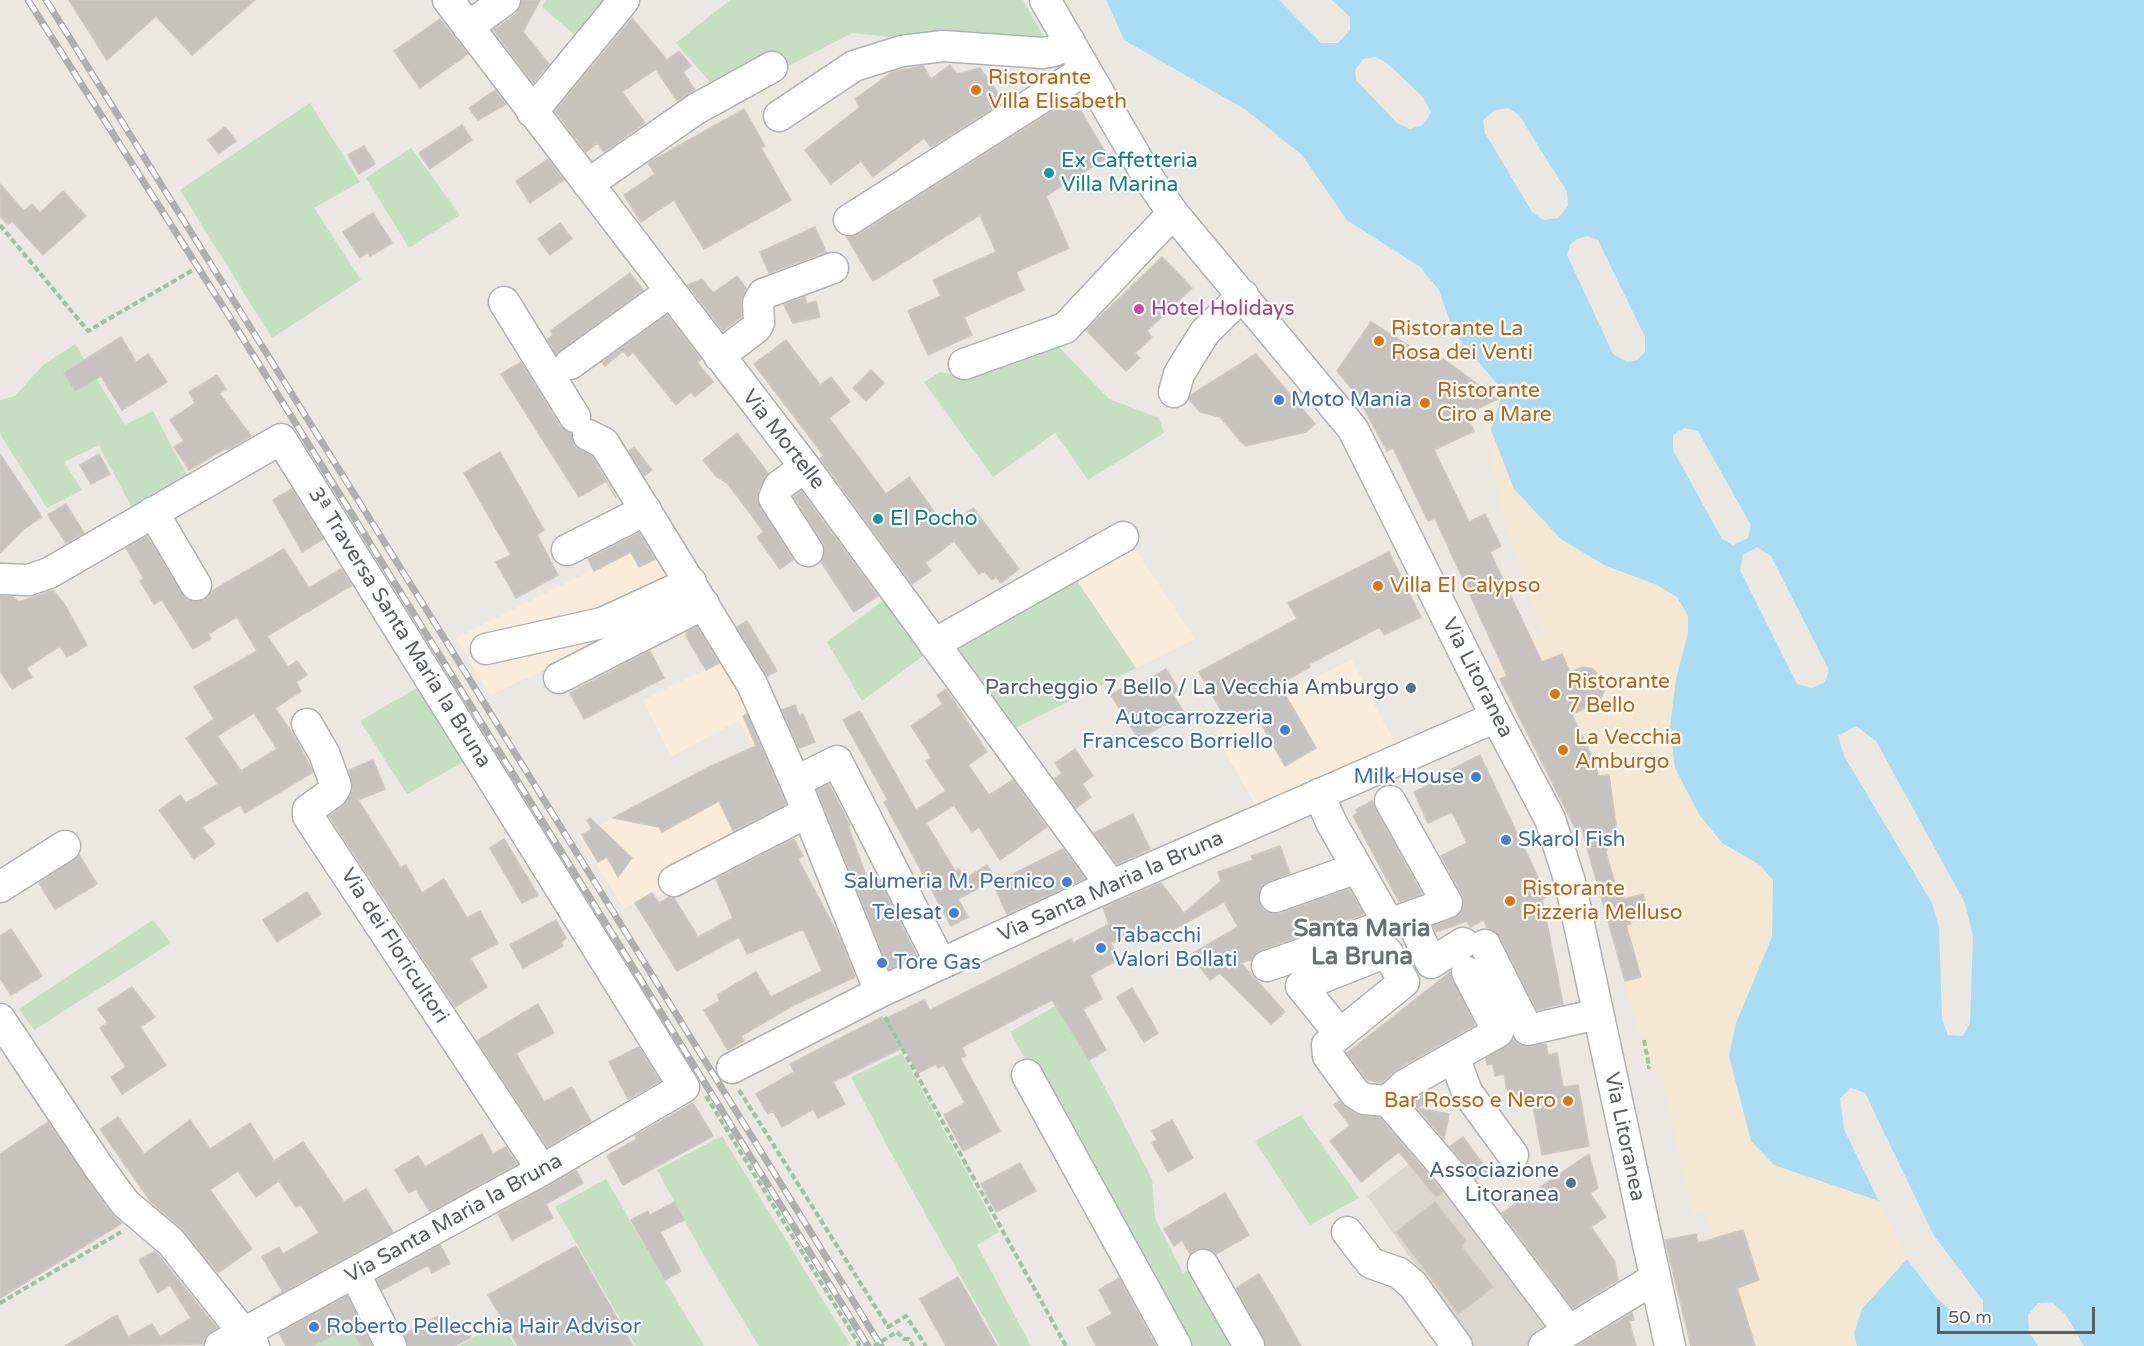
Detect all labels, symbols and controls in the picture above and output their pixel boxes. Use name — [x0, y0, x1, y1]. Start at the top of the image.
place label: Ristorante Villa Elisabeth — [988, 65, 1127, 115]
marker: Ristorante Villa Elisabeth — [969, 83, 983, 97]
place label: Ex Caffetteria Villa Marina — [1061, 148, 1198, 198]
marker: Ex Caffetteria Villa Marina — [1042, 166, 1056, 180]
place label: Hotel Holidays — [1151, 296, 1295, 322]
marker: Hotel Holidays — [1132, 302, 1146, 316]
place label: Ristorante La Rosa dei Venti — [1391, 316, 1533, 366]
marker: Ristorante La Rosa dei Venti — [1372, 334, 1386, 348]
place label: Ristorante Ciro a Mare — [1437, 378, 1552, 428]
street label: Via Mortelle — [736, 385, 830, 495]
place label: Moto Mania — [1291, 387, 1412, 413]
marker: Moto Mania — [1272, 393, 1286, 407]
marker: Ristorante Ciro a Mare — [1418, 396, 1432, 410]
street label: 3ª Traversa Santa Maria la Bruna — [302, 483, 496, 773]
place label: El Pocho — [890, 506, 977, 532]
marker: El Pocho — [871, 512, 885, 526]
place label: Villa El Calypso — [1390, 573, 1540, 599]
marker: Villa El Calypso — [1371, 579, 1385, 593]
street label: Via Litoranea — [1436, 614, 1518, 742]
place label: Ristorante 7 Bello — [1567, 669, 1670, 719]
place label: Parcheggio 7 Bello / La Vecchia Amburgo — [985, 675, 1399, 701]
marker: Parcheggio 7 Bello / La Vecchia Amburgo — [1404, 681, 1418, 695]
marker: Ristorante 7 Bello — [1548, 687, 1562, 701]
place label: Autocarrozzeria Francesco Borriello — [1082, 705, 1273, 755]
marker: Autocarrozzeria Francesco Borriello — [1278, 723, 1292, 737]
place label: La Vecchia Amburgo — [1575, 725, 1682, 775]
marker: La Vecchia Amburgo — [1556, 743, 1570, 757]
place label: Milk House — [1353, 764, 1464, 790]
marker: Milk House — [1469, 770, 1483, 784]
street label: Via Santa Maria la Bruna — [994, 826, 1228, 948]
place label: Skarol Fish — [1518, 827, 1626, 853]
marker: Skarol Fish — [1499, 833, 1513, 847]
street label: Via dei Floricultori — [334, 864, 454, 1028]
place label: Salumeria M. Pernico — [844, 869, 1055, 895]
marker: Salumeria M. Pernico — [1060, 875, 1074, 889]
place label: Ristorante Pizzeria Melluso — [1522, 876, 1682, 926]
marker: Ristorante Pizzeria Melluso — [1503, 894, 1517, 908]
place label: Telesat — [872, 900, 942, 926]
marker: Telesat — [947, 906, 961, 920]
district label: Santa Maria La Bruna — [1294, 916, 1430, 972]
place label: Tabacchi Valori Bollati — [1113, 923, 1237, 973]
marker: Tabacchi Valori Bollati — [1094, 941, 1108, 955]
place label: Tore Gas — [894, 950, 981, 976]
marker: Tore Gas — [875, 956, 889, 970]
street label: Via Litoranea — [1598, 1070, 1650, 1204]
place label: Bar Rosso e Nero — [1384, 1088, 1556, 1114]
marker: Bar Rosso e Nero — [1561, 1094, 1575, 1108]
street label: Via Santa Maria la Bruna — [341, 1149, 567, 1289]
place label: Associazione Litoranea — [1429, 1158, 1559, 1208]
marker: Associazione Litoranea — [1564, 1176, 1578, 1190]
scale bar — [1940, 1295, 2098, 1333]
text: 50 m — [1948, 1306, 1992, 1328]
place label: Roberto Pellecchia Hair Advisor — [326, 1314, 641, 1340]
marker: Roberto Pellecchia Hair Advisor — [307, 1320, 321, 1334]

